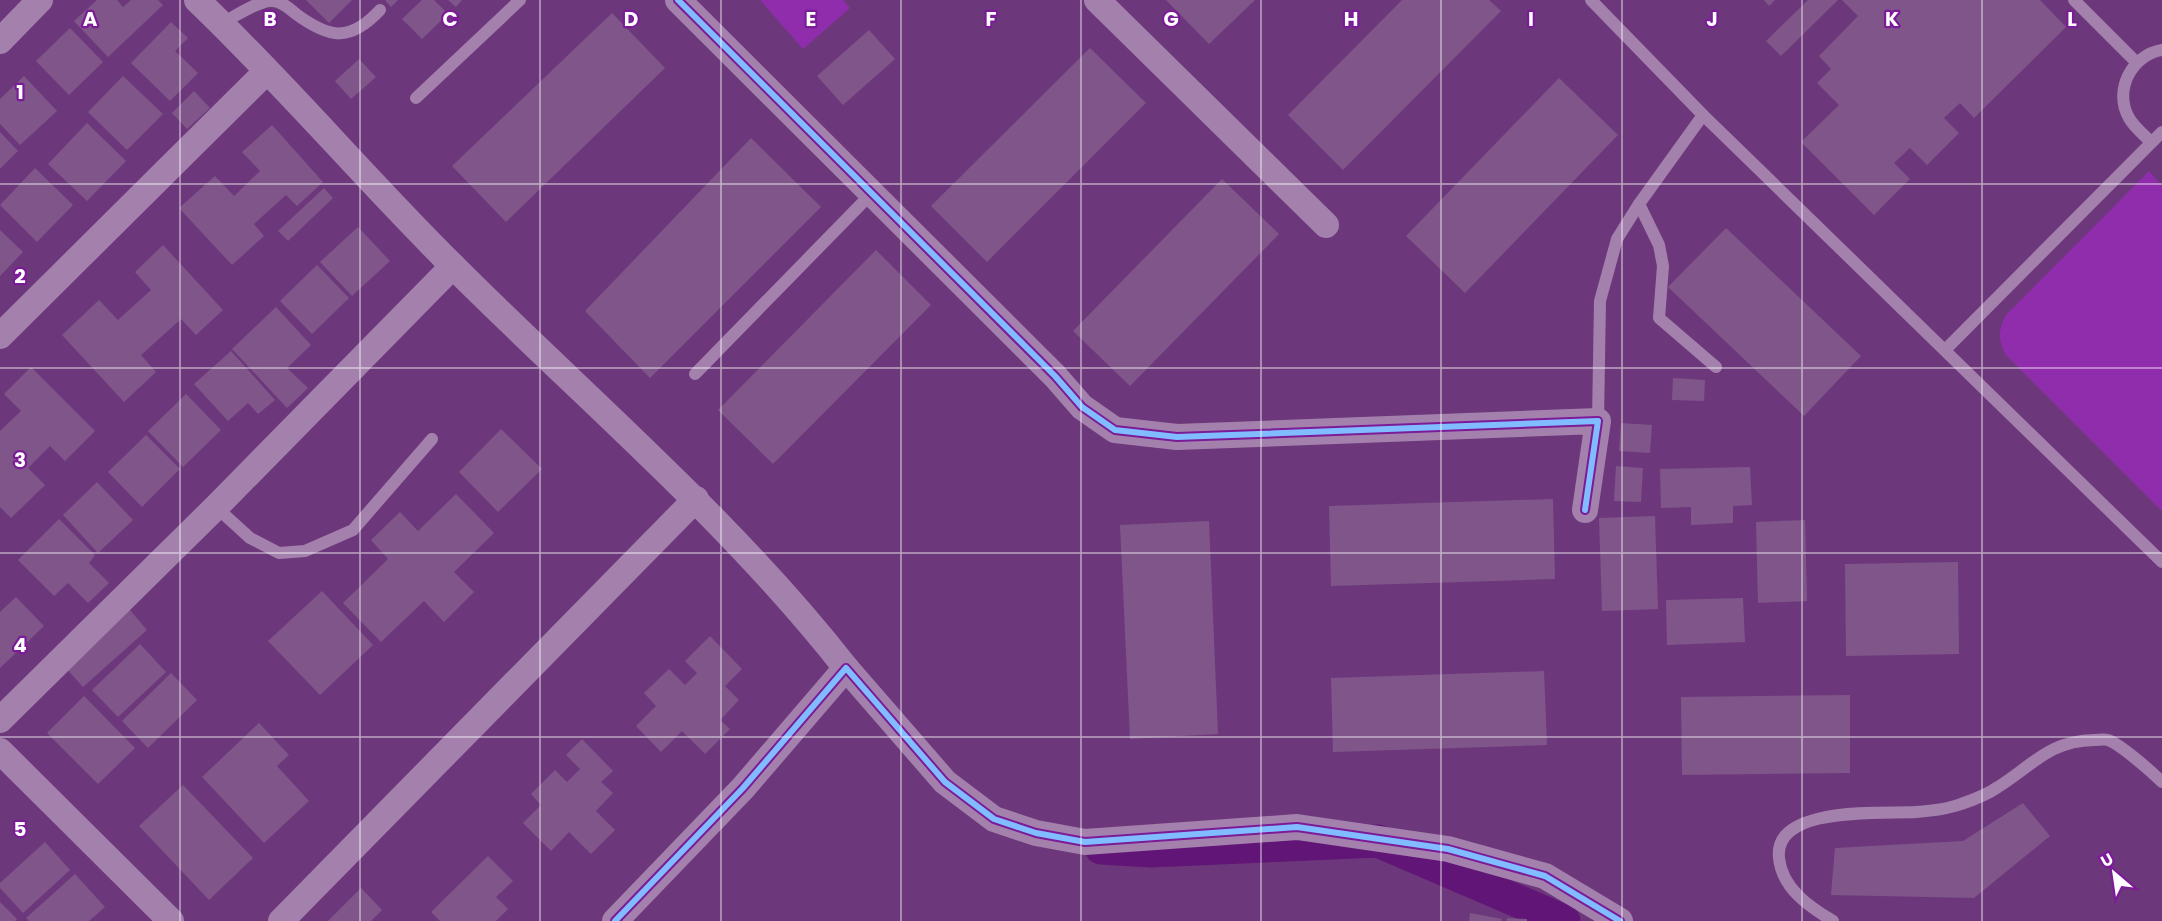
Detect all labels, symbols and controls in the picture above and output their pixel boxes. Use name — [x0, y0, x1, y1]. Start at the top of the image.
text: A — [83, 5, 98, 33]
text: B — [263, 5, 277, 33]
text: C — [442, 5, 458, 33]
text: D — [624, 5, 638, 33]
text: E — [806, 5, 816, 33]
text: F — [986, 5, 997, 33]
text: G — [1163, 5, 1179, 33]
text: H — [1344, 5, 1358, 33]
text: I — [1528, 5, 1534, 33]
text: J — [1706, 5, 1718, 33]
text: K — [1885, 5, 1899, 33]
text: L — [2067, 5, 2077, 33]
text: 1 — [16, 78, 24, 106]
text: 2 — [14, 262, 26, 290]
text: 3 — [14, 446, 26, 474]
text: 4 — [13, 631, 27, 659]
text: 5 — [14, 815, 27, 843]
north arrow — [2084, 843, 2144, 903]
text: U — [2096, 848, 2117, 873]

